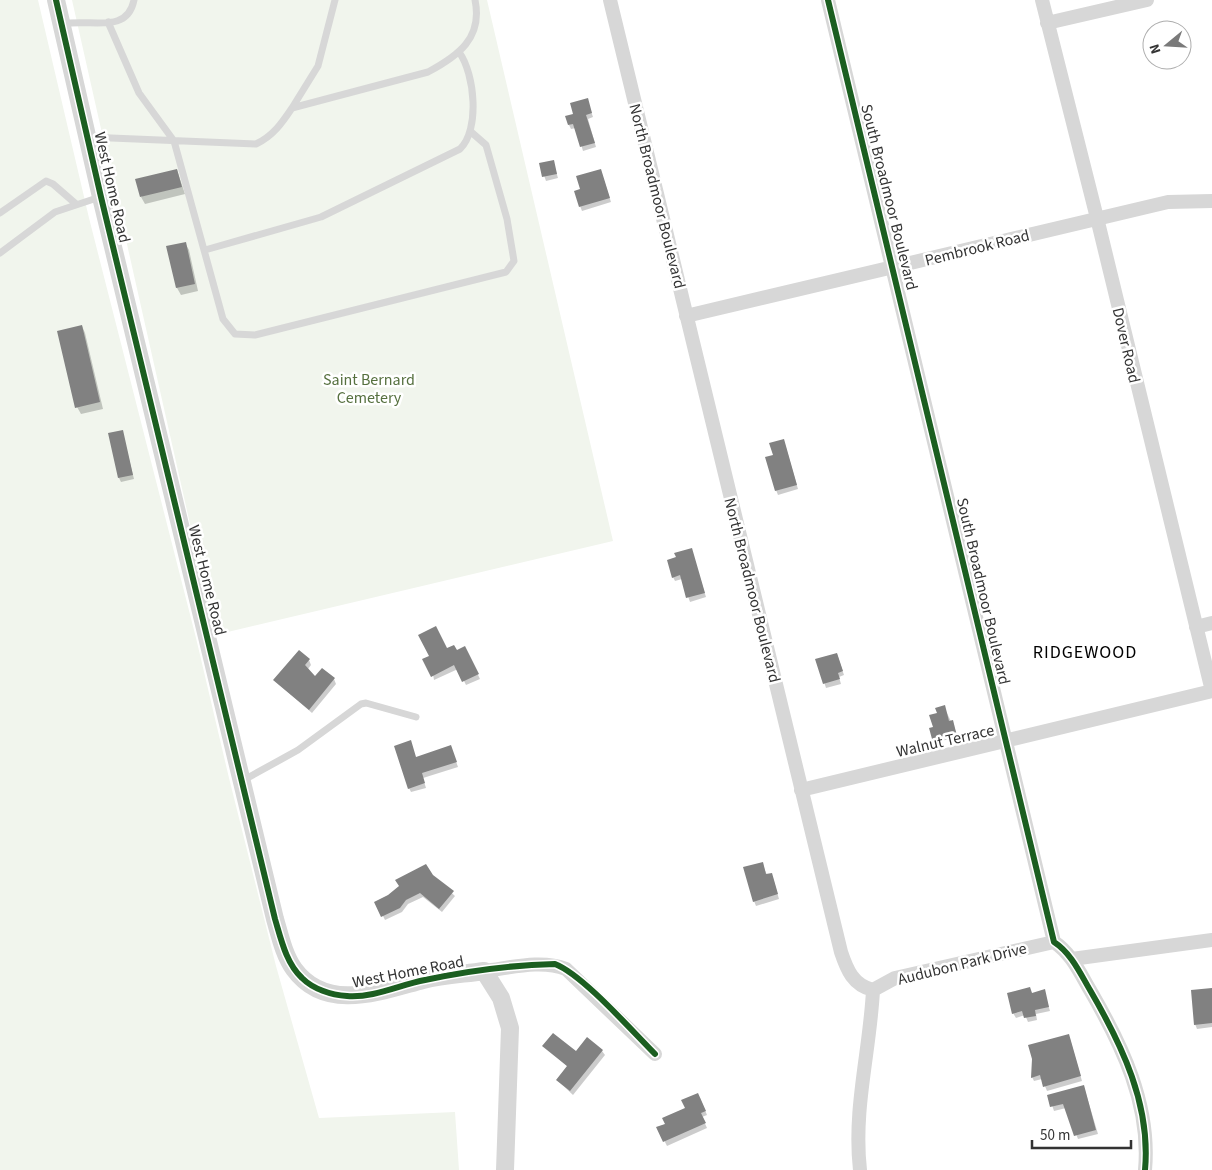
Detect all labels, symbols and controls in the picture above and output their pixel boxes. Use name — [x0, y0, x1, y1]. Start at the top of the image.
north arrow — [1142, 20, 1192, 70]
text: N — [1145, 41, 1167, 56]
street label: North Broadmoor Boulevard — [623, 101, 691, 291]
street label: South Broadmoor Boulevard — [855, 102, 923, 293]
street label: West Home Road — [89, 130, 135, 245]
street label: Pembrook Road — [923, 224, 1032, 272]
street label: Dover Road — [1107, 305, 1145, 385]
park label: Saint Bernard Cemetery — [323, 369, 415, 409]
street label: North Broadmoor Boulevard — [718, 495, 786, 685]
street label: South Broadmoor Boulevard — [951, 496, 1015, 687]
street label: West Home Road — [183, 523, 231, 638]
district label: RIDGEWOOD — [1033, 640, 1137, 665]
street label: Walnut Terrace — [894, 719, 996, 763]
street label: Audubon Park Drive — [895, 937, 1029, 991]
street label: West Home Road — [350, 950, 466, 994]
scale bar — [1032, 1118, 1131, 1150]
text: 50 m — [1040, 1125, 1070, 1146]

